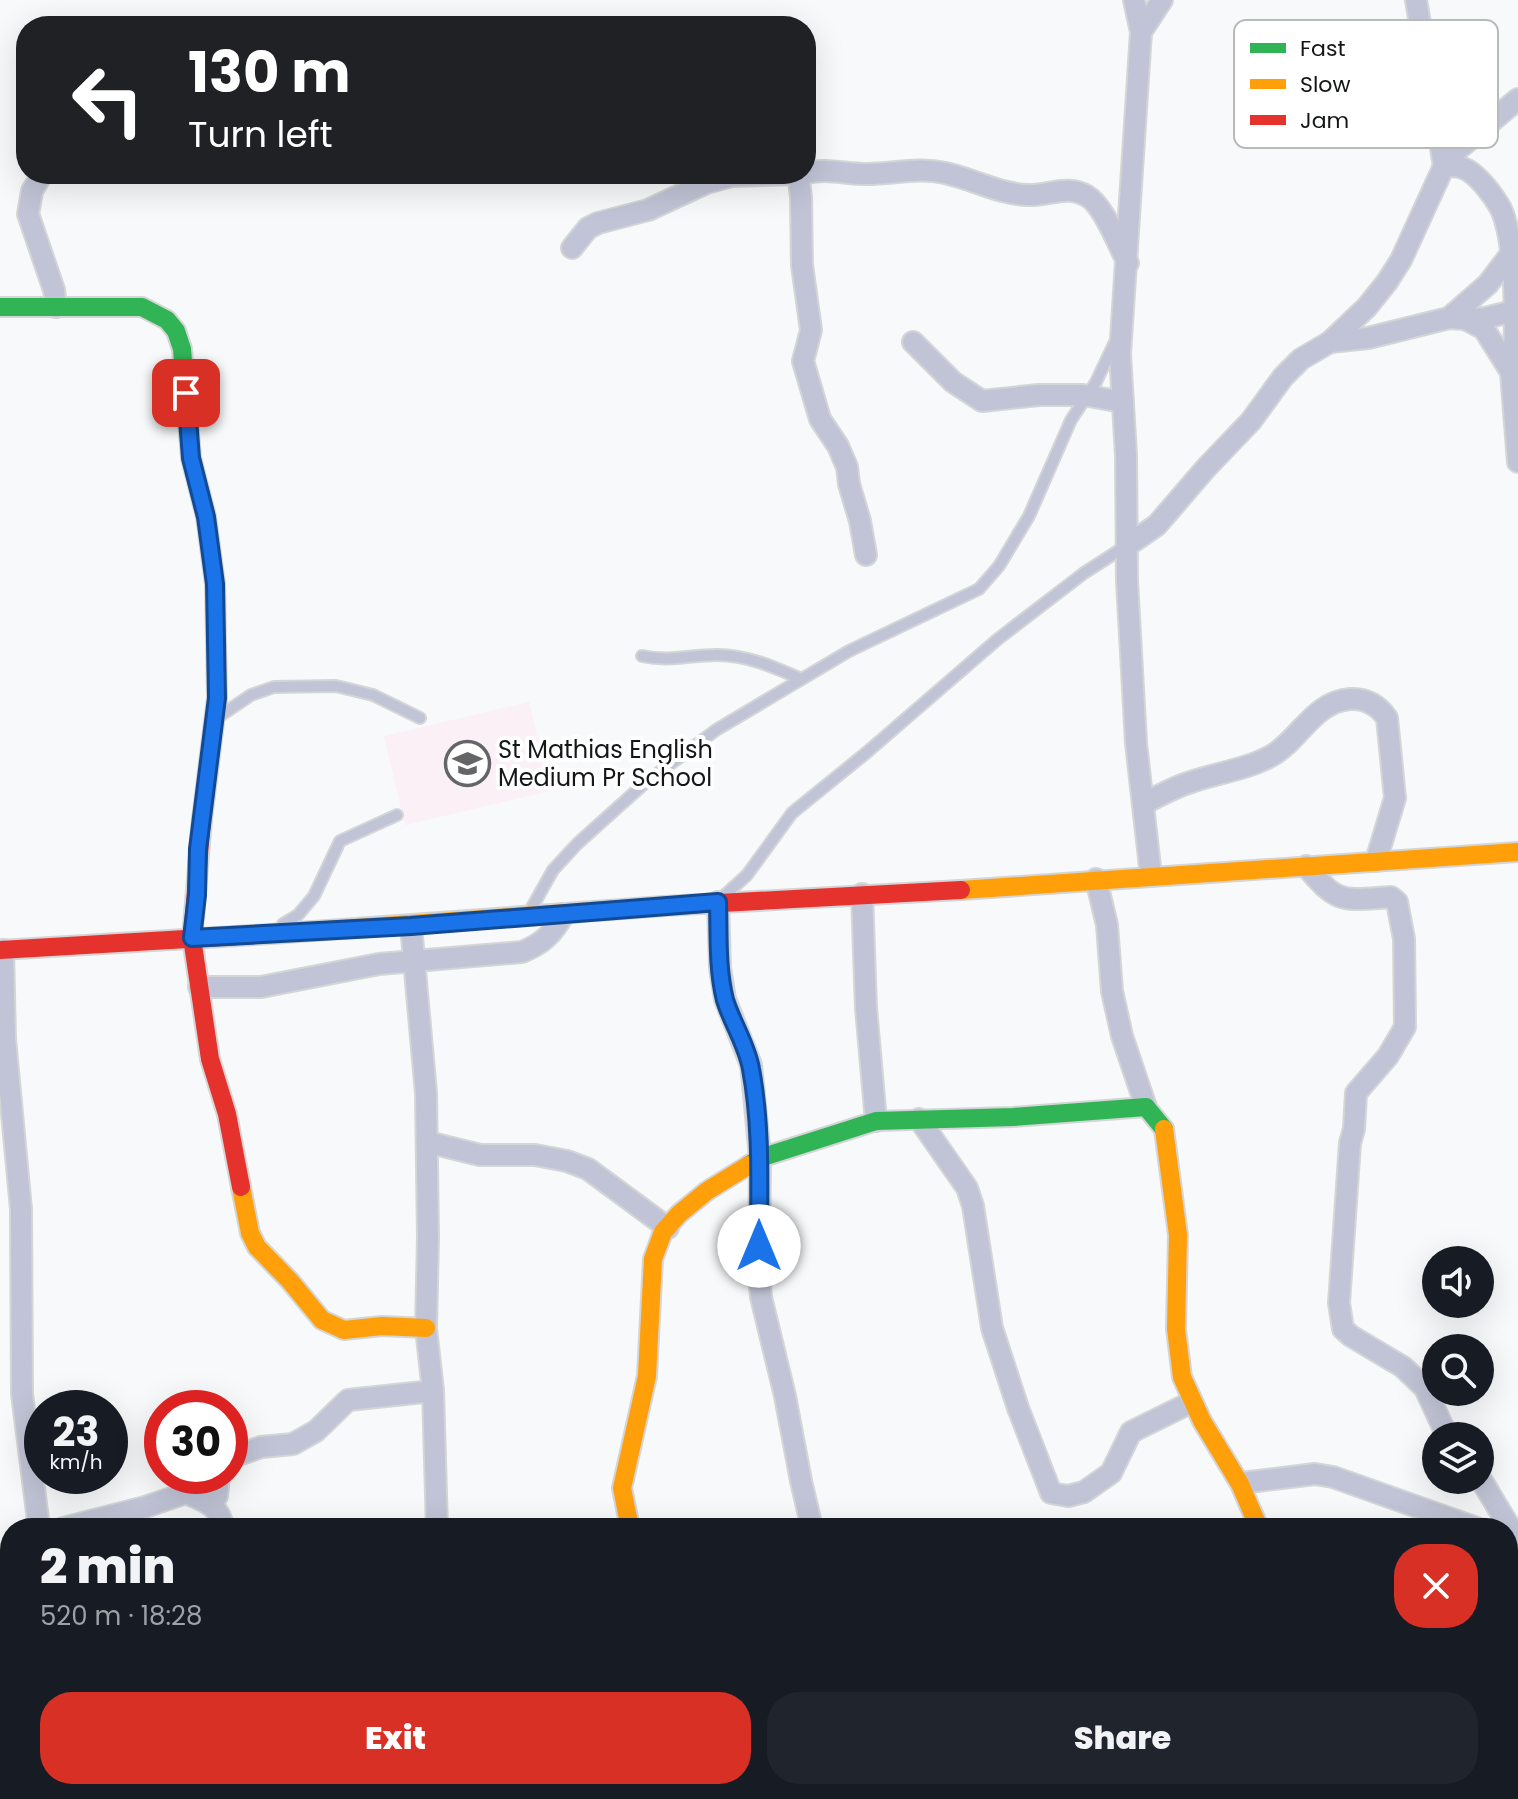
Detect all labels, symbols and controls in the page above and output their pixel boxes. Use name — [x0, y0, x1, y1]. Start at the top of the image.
legend — [1234, 20, 1498, 148]
text: 130 m — [188, 33, 351, 112]
text: Fast — [1300, 33, 1345, 64]
icon: left — [56, 48, 160, 152]
text: Slow — [1300, 69, 1350, 100]
text: Jam — [1300, 105, 1349, 136]
text: Turn left — [188, 109, 333, 160]
pin — [152, 359, 220, 427]
icon: arrive — [164, 371, 208, 415]
place label: St Mathias English Medium Pr School — [498, 733, 713, 794]
school or university icon: St Mathias English Medium Pr School — [443, 740, 491, 788]
position arrow — [717, 1204, 801, 1288]
map controls — [1422, 1246, 1494, 1494]
button: sound — [1422, 1246, 1494, 1318]
button: search — [1422, 1334, 1494, 1406]
speed limit sign: 30 — [144, 1390, 248, 1494]
text: 23 — [52, 1404, 100, 1460]
button: layers — [1422, 1422, 1494, 1494]
text: km/h — [49, 1448, 103, 1476]
text: 2 min — [40, 1533, 175, 1600]
button: close — [1394, 1544, 1478, 1628]
text: 520 m · 18:28 — [40, 1598, 202, 1634]
button: Exit — [40, 1692, 751, 1784]
button: Share — [767, 1692, 1478, 1784]

